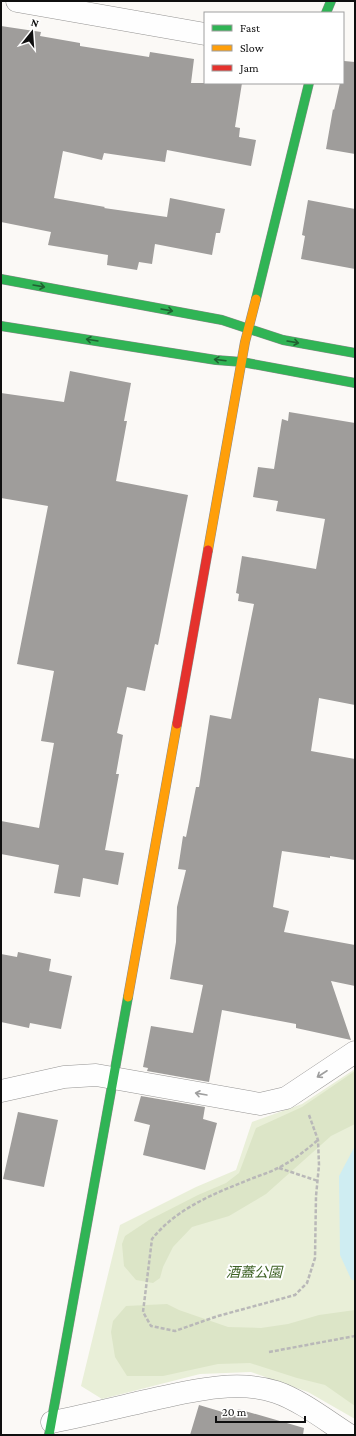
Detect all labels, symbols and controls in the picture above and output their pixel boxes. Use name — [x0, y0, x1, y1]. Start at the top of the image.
north arrow — [12, 12, 52, 52]
legend — [204, 12, 344, 84]
text: N — [30, 16, 41, 29]
text: Fast — [240, 21, 261, 35]
text: Slow — [240, 41, 264, 55]
text: Jam — [239, 61, 259, 75]
one-way arrow — [32, 283, 45, 291]
one-way arrow — [160, 306, 173, 314]
one-way arrow — [86, 336, 99, 344]
one-way arrow — [286, 338, 299, 346]
one-way arrow — [214, 356, 227, 364]
one-way arrow — [316, 1070, 328, 1078]
one-way arrow — [195, 1090, 208, 1098]
park label: 酒蓋公園 — [226, 1264, 284, 1280]
scale bar — [216, 1398, 305, 1424]
text: 20 m — [222, 1405, 247, 1419]

